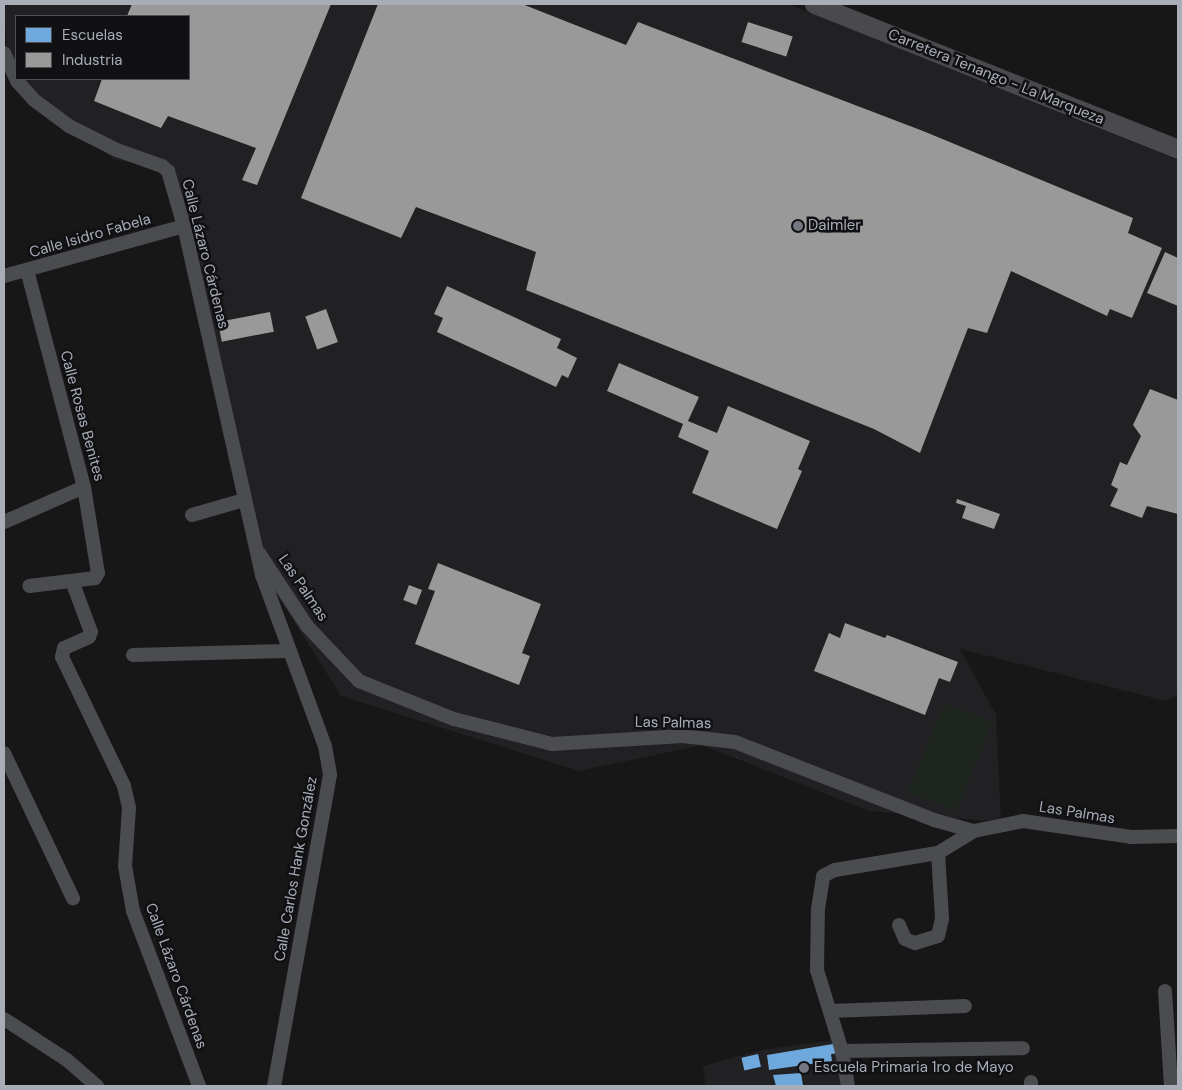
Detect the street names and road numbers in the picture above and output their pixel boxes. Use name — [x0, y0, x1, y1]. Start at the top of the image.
street label: Carretera Tenango - La Marqueza — [885, 25, 1107, 129]
street label: Calle Lázaro Cárdenas — [178, 177, 232, 331]
street label: Calle Isidro Fabela — [27, 210, 153, 262]
street label: Calle Rosas Benites — [56, 349, 108, 483]
street label: Las Palmas — [274, 551, 332, 625]
street label: Las Palmas — [635, 713, 711, 733]
street label: Calle Carlos Hank González — [271, 775, 321, 963]
street label: Las Palmas — [1038, 798, 1116, 828]
street label: Calle Lázaro Cárdenas — [141, 901, 211, 1051]

